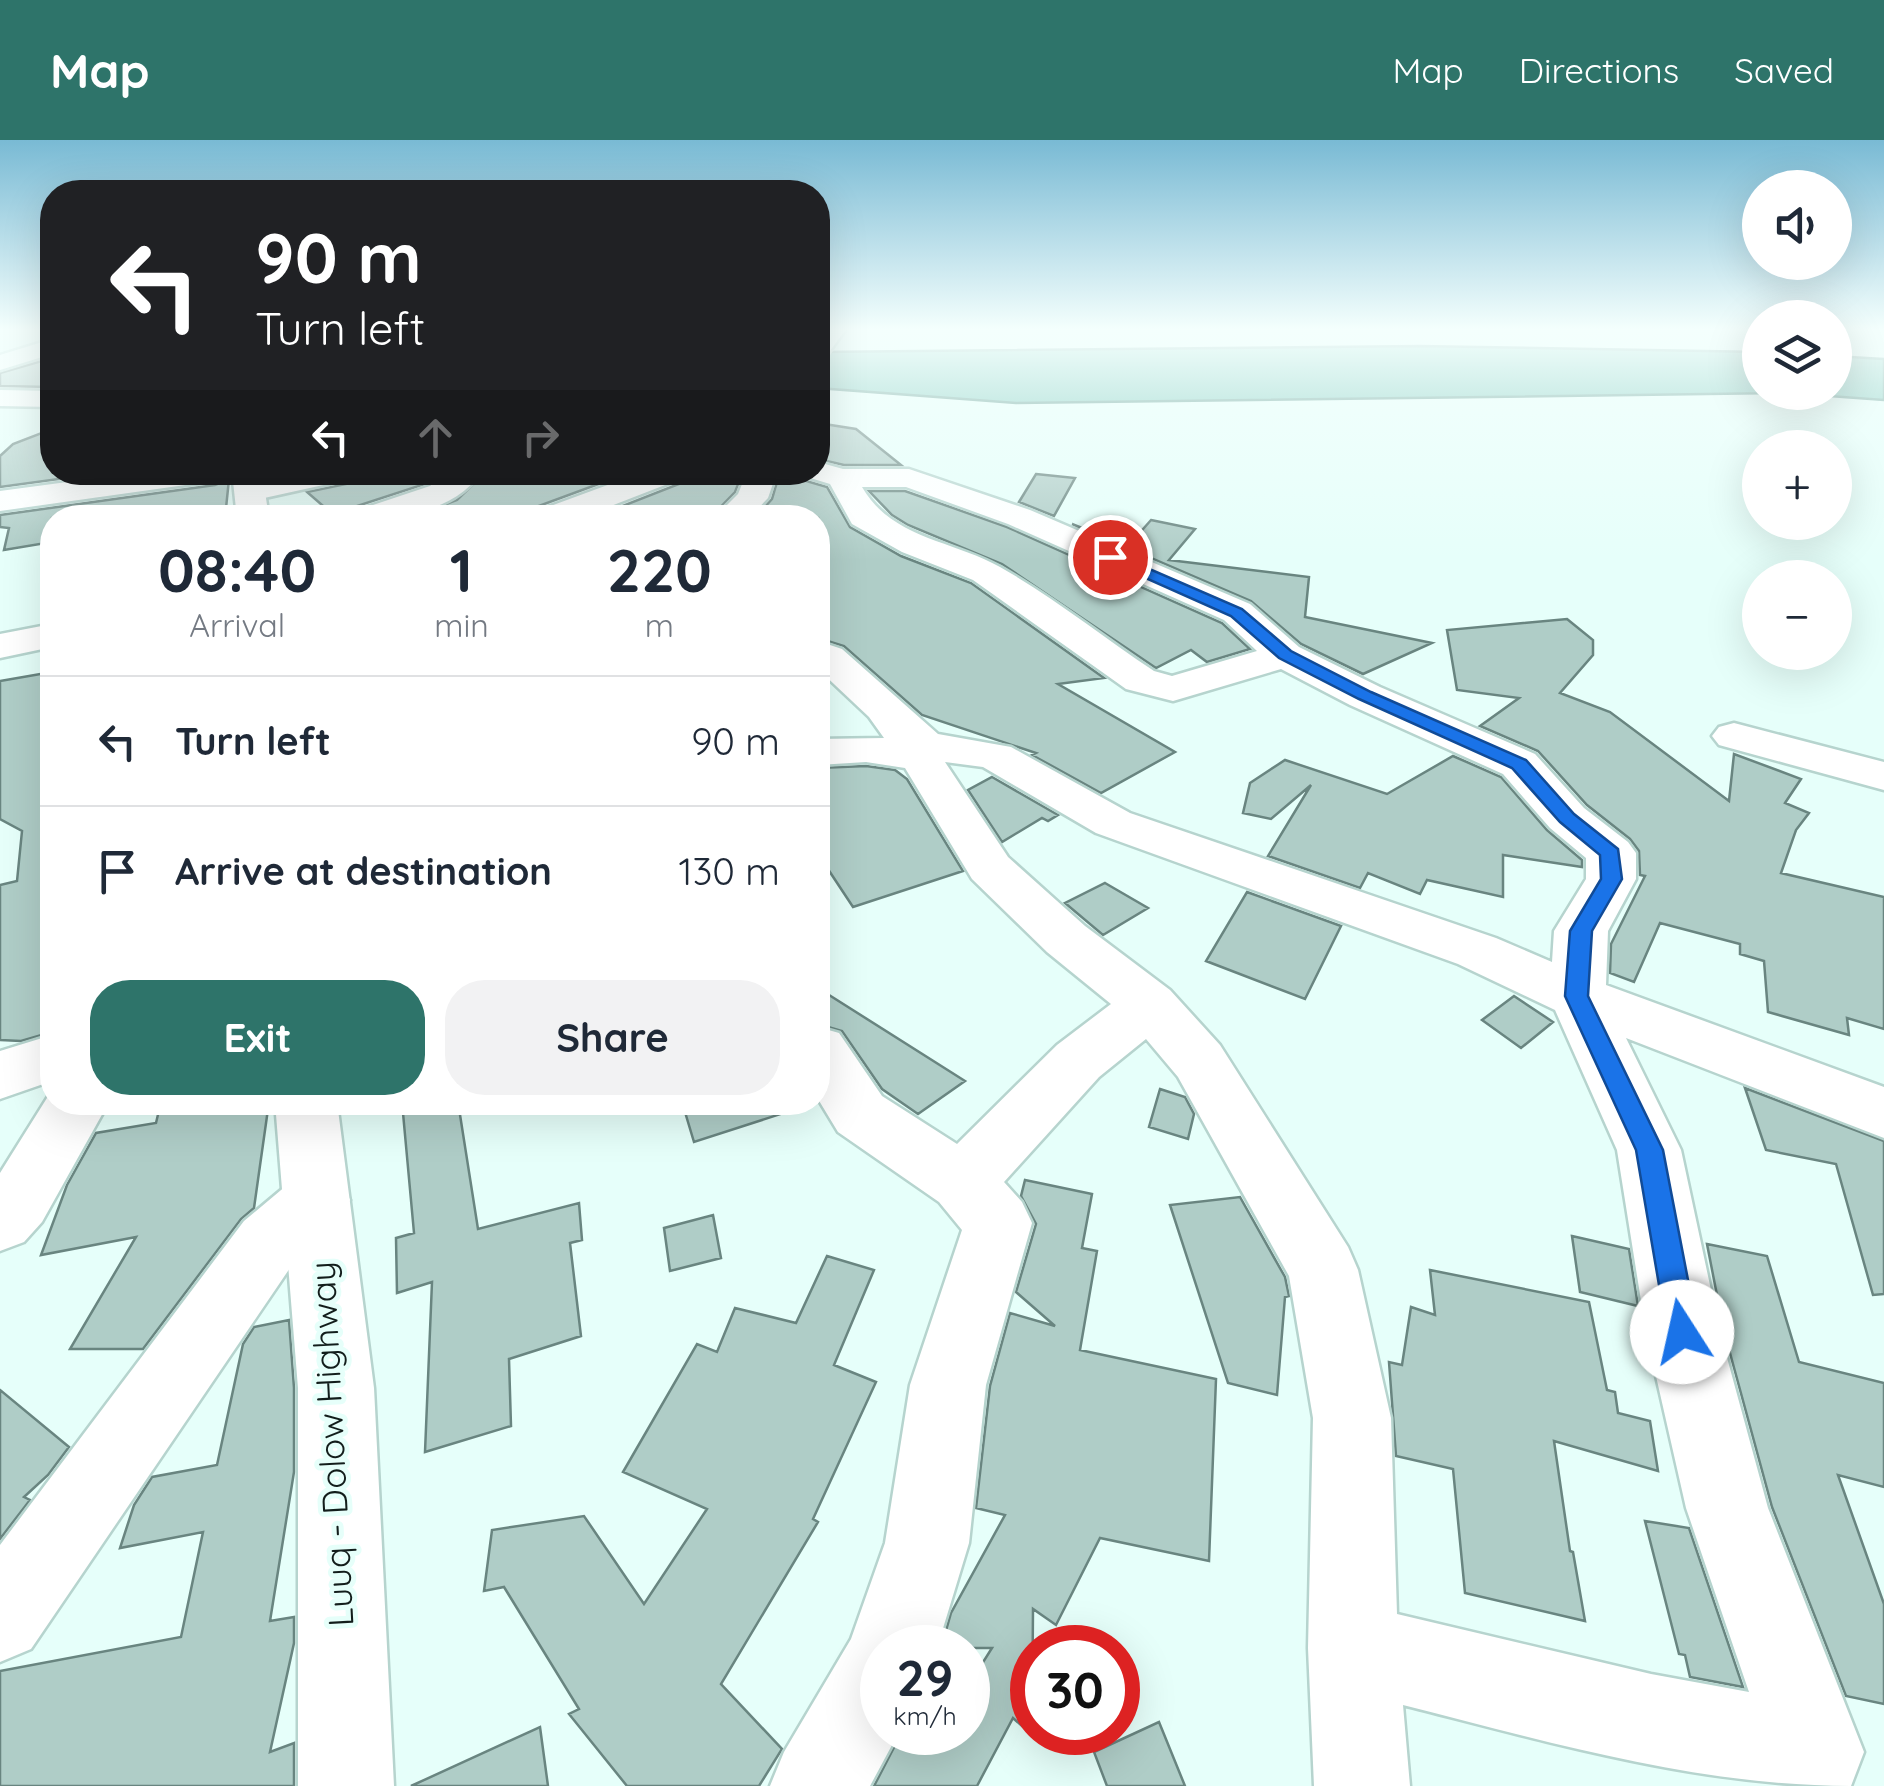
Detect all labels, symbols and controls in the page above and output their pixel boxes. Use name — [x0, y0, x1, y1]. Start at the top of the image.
text: Map — [50, 40, 150, 100]
text: Map — [1392, 48, 1464, 92]
text: Directions — [1519, 48, 1679, 92]
text: Saved — [1734, 48, 1834, 92]
map controls — [1742, 170, 1852, 670]
button: sound — [1742, 170, 1852, 280]
text: 90 m — [255, 213, 422, 301]
icon: left — [90, 220, 220, 350]
text: Turn left — [255, 300, 425, 356]
button: layers — [1742, 300, 1852, 410]
icon: left — [303, 410, 358, 465]
icon: ahead — [408, 410, 463, 465]
icon: right — [513, 410, 568, 465]
button: + — [1742, 430, 1852, 540]
pin — [1068, 515, 1153, 600]
icon: arrive — [1083, 530, 1138, 585]
text: 08:40 — [158, 532, 316, 607]
text: 1 — [450, 532, 473, 607]
text: 220 — [607, 532, 712, 607]
button: − — [1742, 560, 1852, 670]
text: Arrival — [189, 605, 285, 645]
text: min — [434, 605, 489, 645]
text: m — [645, 605, 674, 645]
icon: left — [90, 714, 145, 769]
text: Turn left — [175, 717, 331, 765]
text: 90 m — [691, 717, 780, 765]
icon: arrive — [90, 844, 145, 899]
text: Arrive at destination — [175, 847, 552, 895]
text: 130 m — [678, 847, 780, 895]
button: Exit — [90, 980, 425, 1095]
button: Share — [445, 980, 780, 1095]
street label: Luuq - Dolow Highway — [299, 1260, 363, 1628]
position arrow — [1630, 1280, 1734, 1384]
speed limit sign: 30 — [1010, 1625, 1140, 1755]
text: 29 — [897, 1646, 953, 1709]
text: km/h — [893, 1700, 957, 1731]

